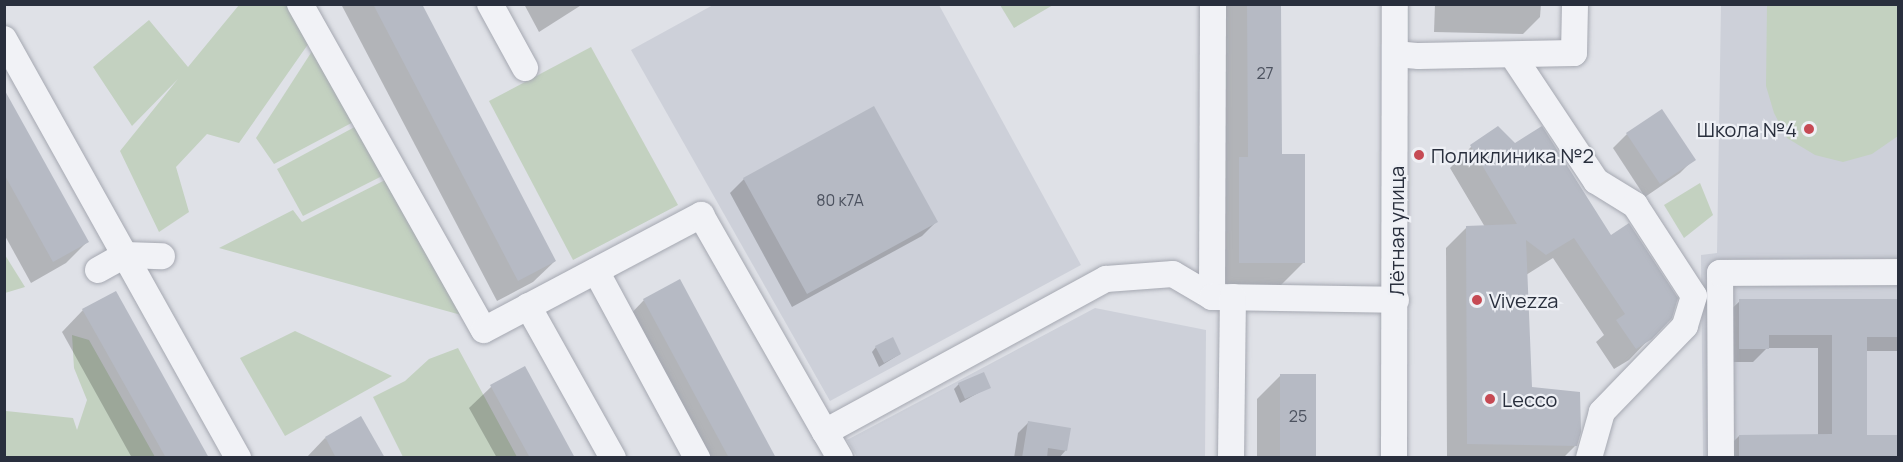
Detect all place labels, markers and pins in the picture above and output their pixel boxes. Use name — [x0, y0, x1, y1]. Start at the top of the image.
place label: Школа №4 — [1697, 117, 1797, 141]
marker: Школа №4 — [1802, 122, 1816, 136]
place label: Поликлиника №2 — [1431, 143, 1594, 167]
marker: Поликлиника №2 — [1412, 148, 1426, 162]
place label: Vivezza — [1489, 288, 1558, 312]
marker: Vivezza — [1470, 293, 1484, 307]
place label: Lecco — [1502, 387, 1557, 411]
marker: Lecco — [1483, 392, 1497, 406]

